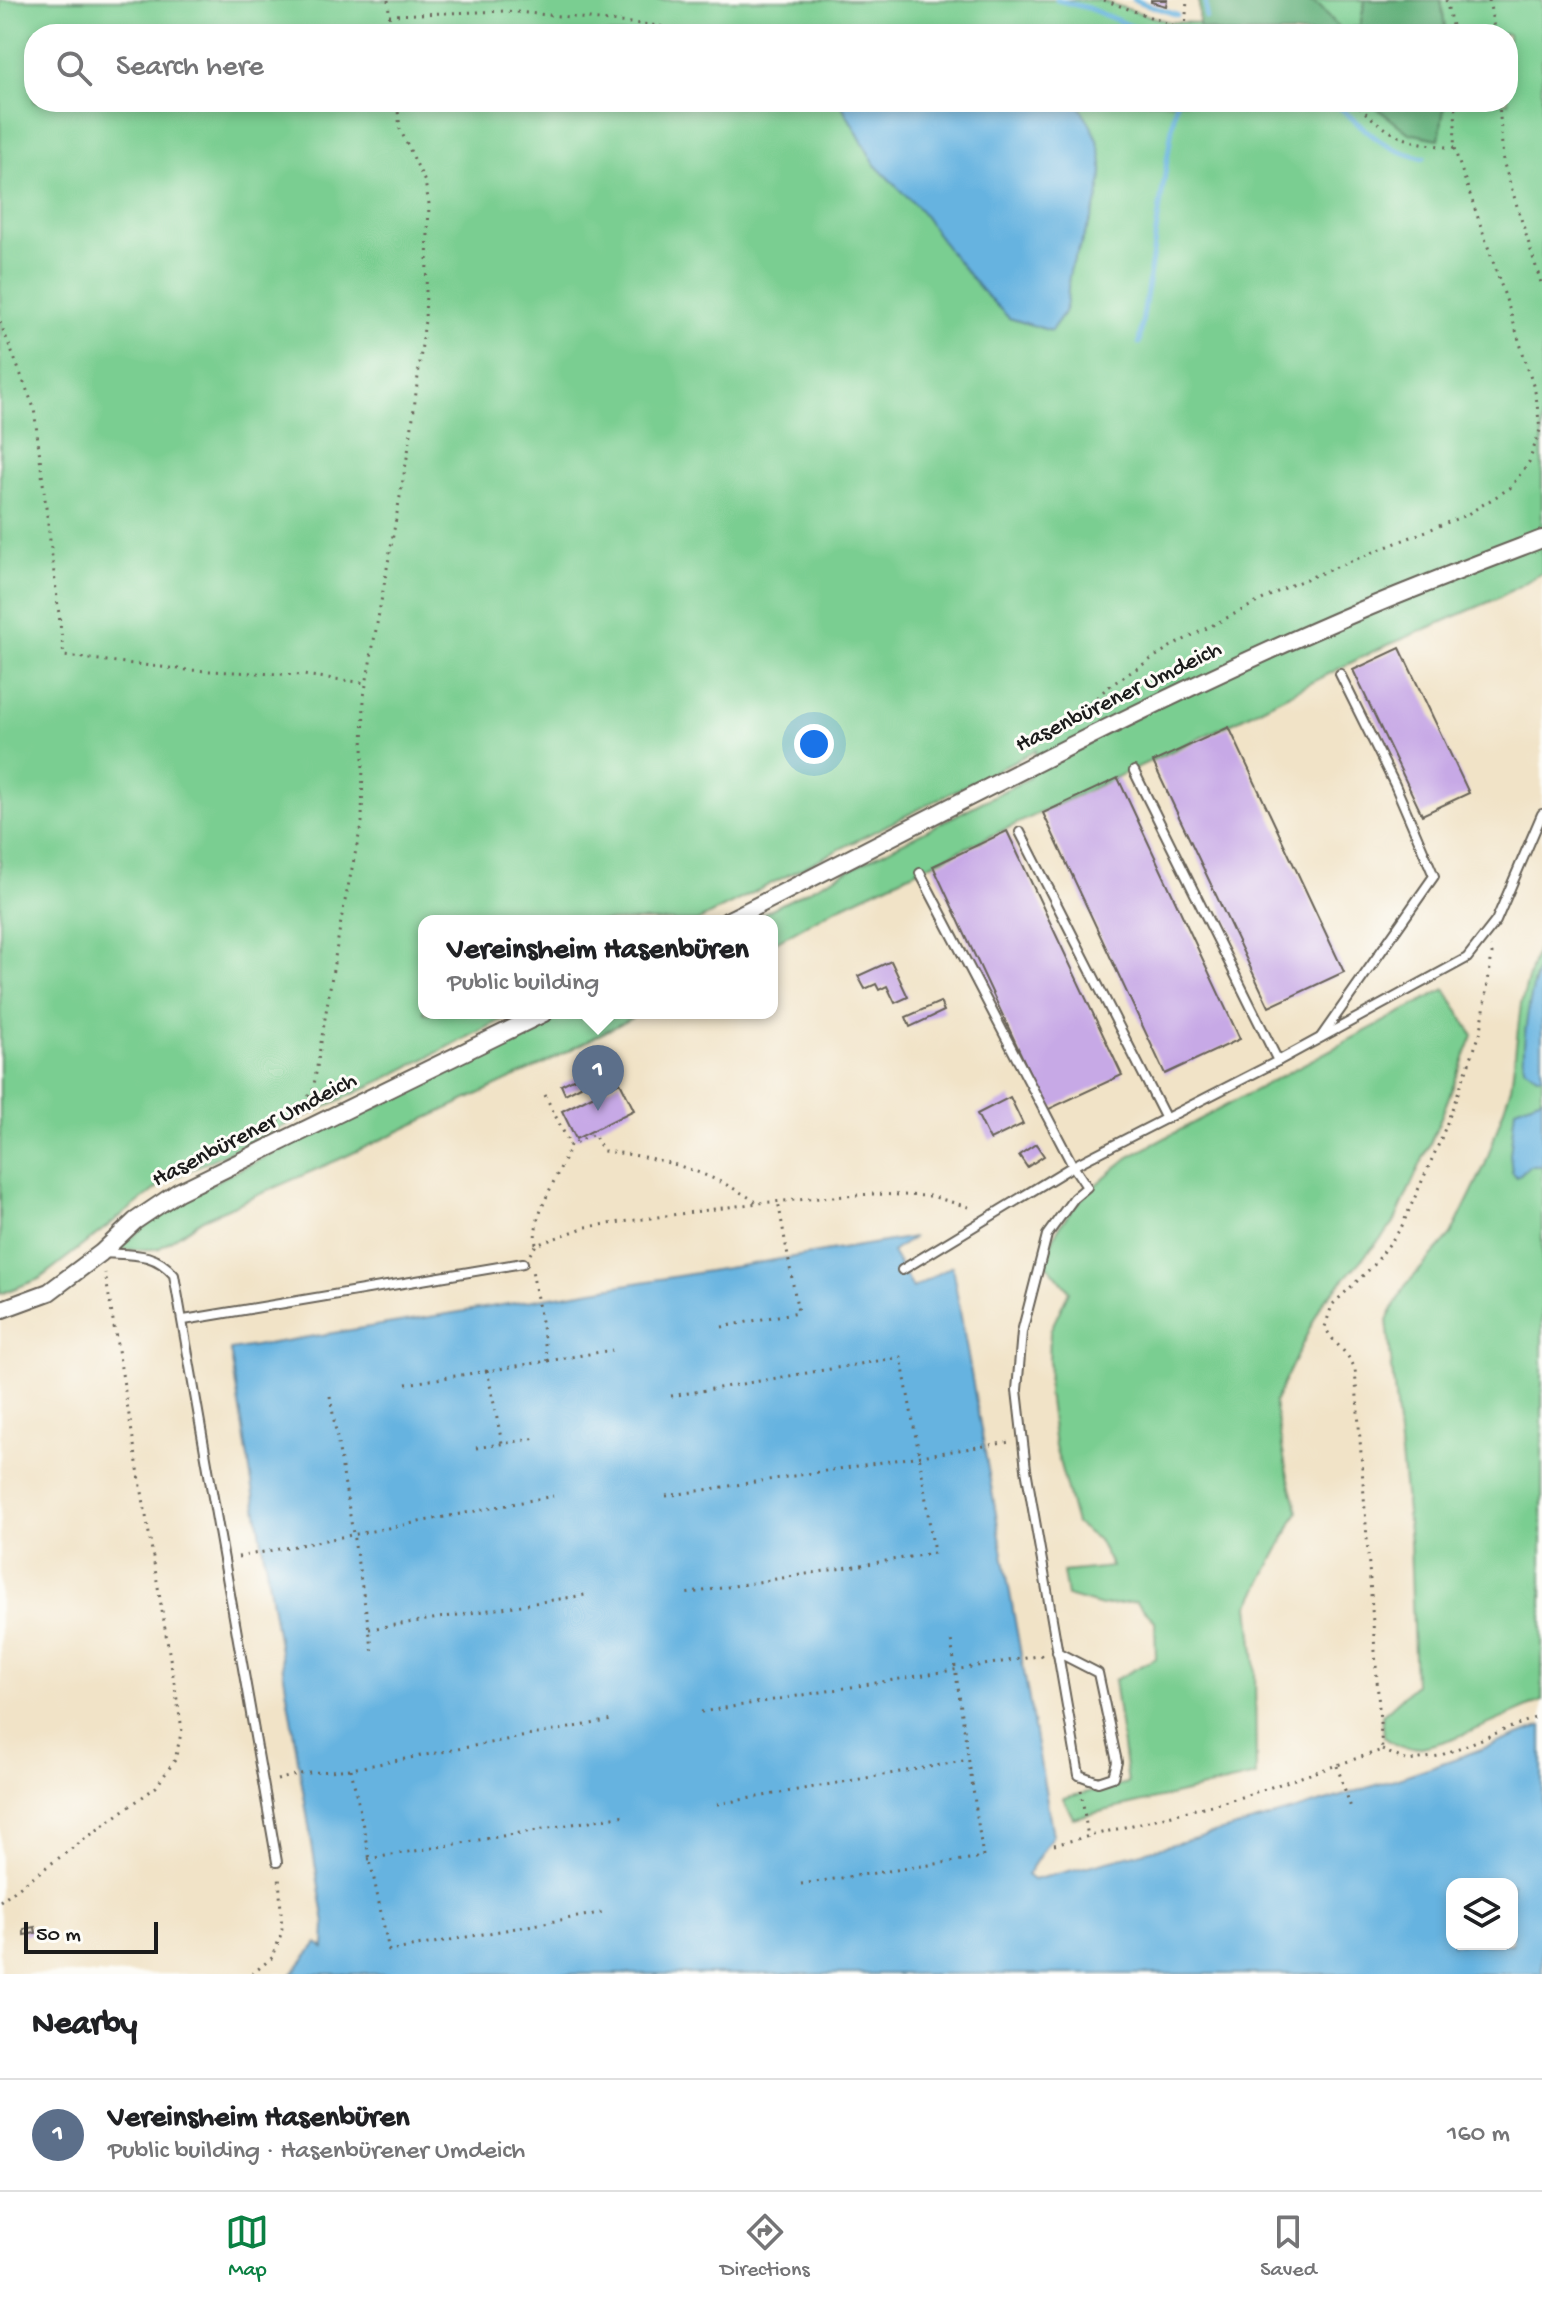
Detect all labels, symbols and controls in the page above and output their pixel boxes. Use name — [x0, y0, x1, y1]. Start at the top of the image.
search box — [24, 24, 1518, 112]
icon: search — [52, 46, 96, 90]
text: Search here — [116, 51, 264, 86]
street label: Hasenbürener Umdeich — [1011, 635, 1227, 761]
your location — [794, 724, 834, 764]
popup — [418, 915, 778, 1019]
text: Vereinsheim Hasenbüren — [447, 934, 749, 969]
text: Public building — [447, 969, 599, 1000]
pin: 1 — [572, 1045, 624, 1111]
street label: Hasenbürener Umdeich — [148, 1067, 362, 1195]
map controls — [1446, 1878, 1518, 1950]
button: layers — [1446, 1878, 1518, 1950]
scale bar — [24, 1918, 158, 1954]
text: 50 m — [36, 1923, 81, 1949]
text: Nearby — [32, 2006, 137, 2046]
text: Vereinsheim Hasenbüren — [108, 2102, 409, 2137]
text: 1 — [53, 2120, 63, 2151]
text: 160 m — [1447, 2120, 1510, 2151]
text: Public building · Hasenbürener Umdeich — [108, 2137, 525, 2168]
tab: Map — [225, 2210, 269, 2284]
tab: Directions — [720, 2210, 810, 2284]
tab: Saved — [1260, 2210, 1317, 2284]

